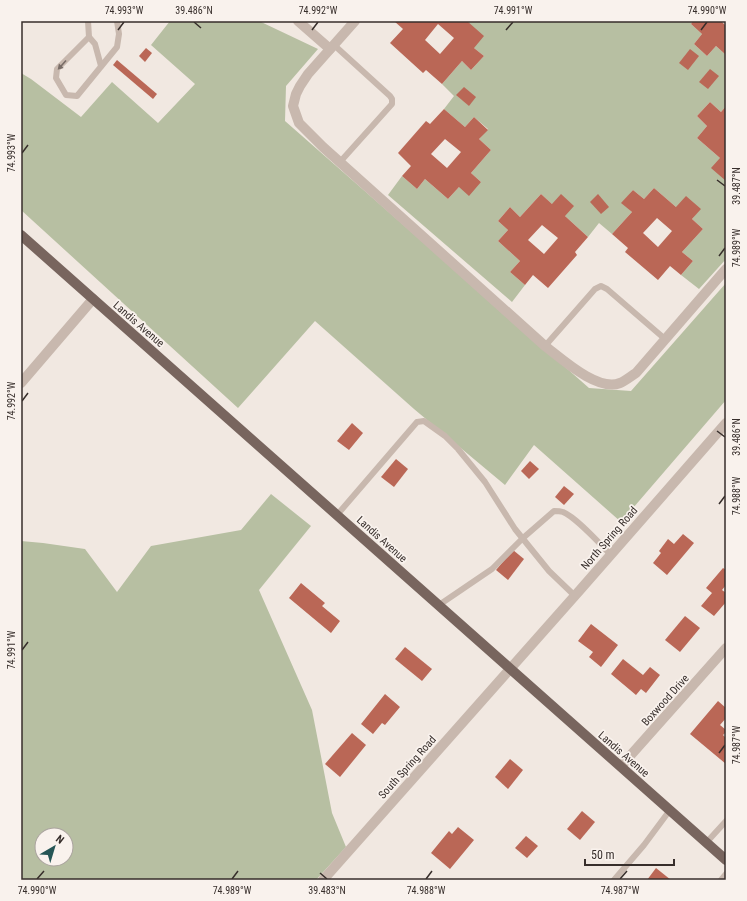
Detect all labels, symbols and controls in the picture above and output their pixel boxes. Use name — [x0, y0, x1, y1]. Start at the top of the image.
text: 74.993°W — [105, 5, 144, 16]
text: 39.486°N — [175, 5, 213, 16]
text: 74.992°W — [299, 5, 338, 16]
text: 74.991°W — [494, 5, 533, 16]
text: 74.990°W — [688, 5, 727, 16]
one-way arrow — [57, 60, 67, 70]
text: 74.993°W — [6, 133, 17, 172]
text: 39.487°N — [731, 167, 742, 205]
text: 74.989°W — [731, 228, 742, 267]
street label: Landis Avenue — [111, 299, 167, 350]
text: 74.992°W — [6, 381, 17, 420]
text: 39.486°N — [731, 418, 742, 456]
text: 74.988°W — [731, 476, 742, 515]
street label: North Spring Road — [578, 504, 640, 573]
street label: Landis Avenue — [354, 513, 409, 565]
text: 74.991°W — [6, 630, 17, 669]
street label: Boxwood Drive — [639, 672, 692, 729]
text: 74.987°W — [731, 725, 742, 764]
street label: Landis Avenue — [596, 729, 652, 780]
street label: South Spring Road — [376, 733, 439, 801]
north arrow — [34, 827, 74, 867]
text: N — [53, 832, 67, 847]
scale bar — [585, 841, 674, 867]
text: 50 m — [591, 848, 615, 862]
text: 74.990°W — [18, 885, 57, 896]
text: 74.989°W — [213, 885, 252, 896]
text: 39.483°N — [308, 885, 346, 896]
text: 74.988°W — [407, 885, 446, 896]
text: 74.987°W — [601, 885, 640, 896]

